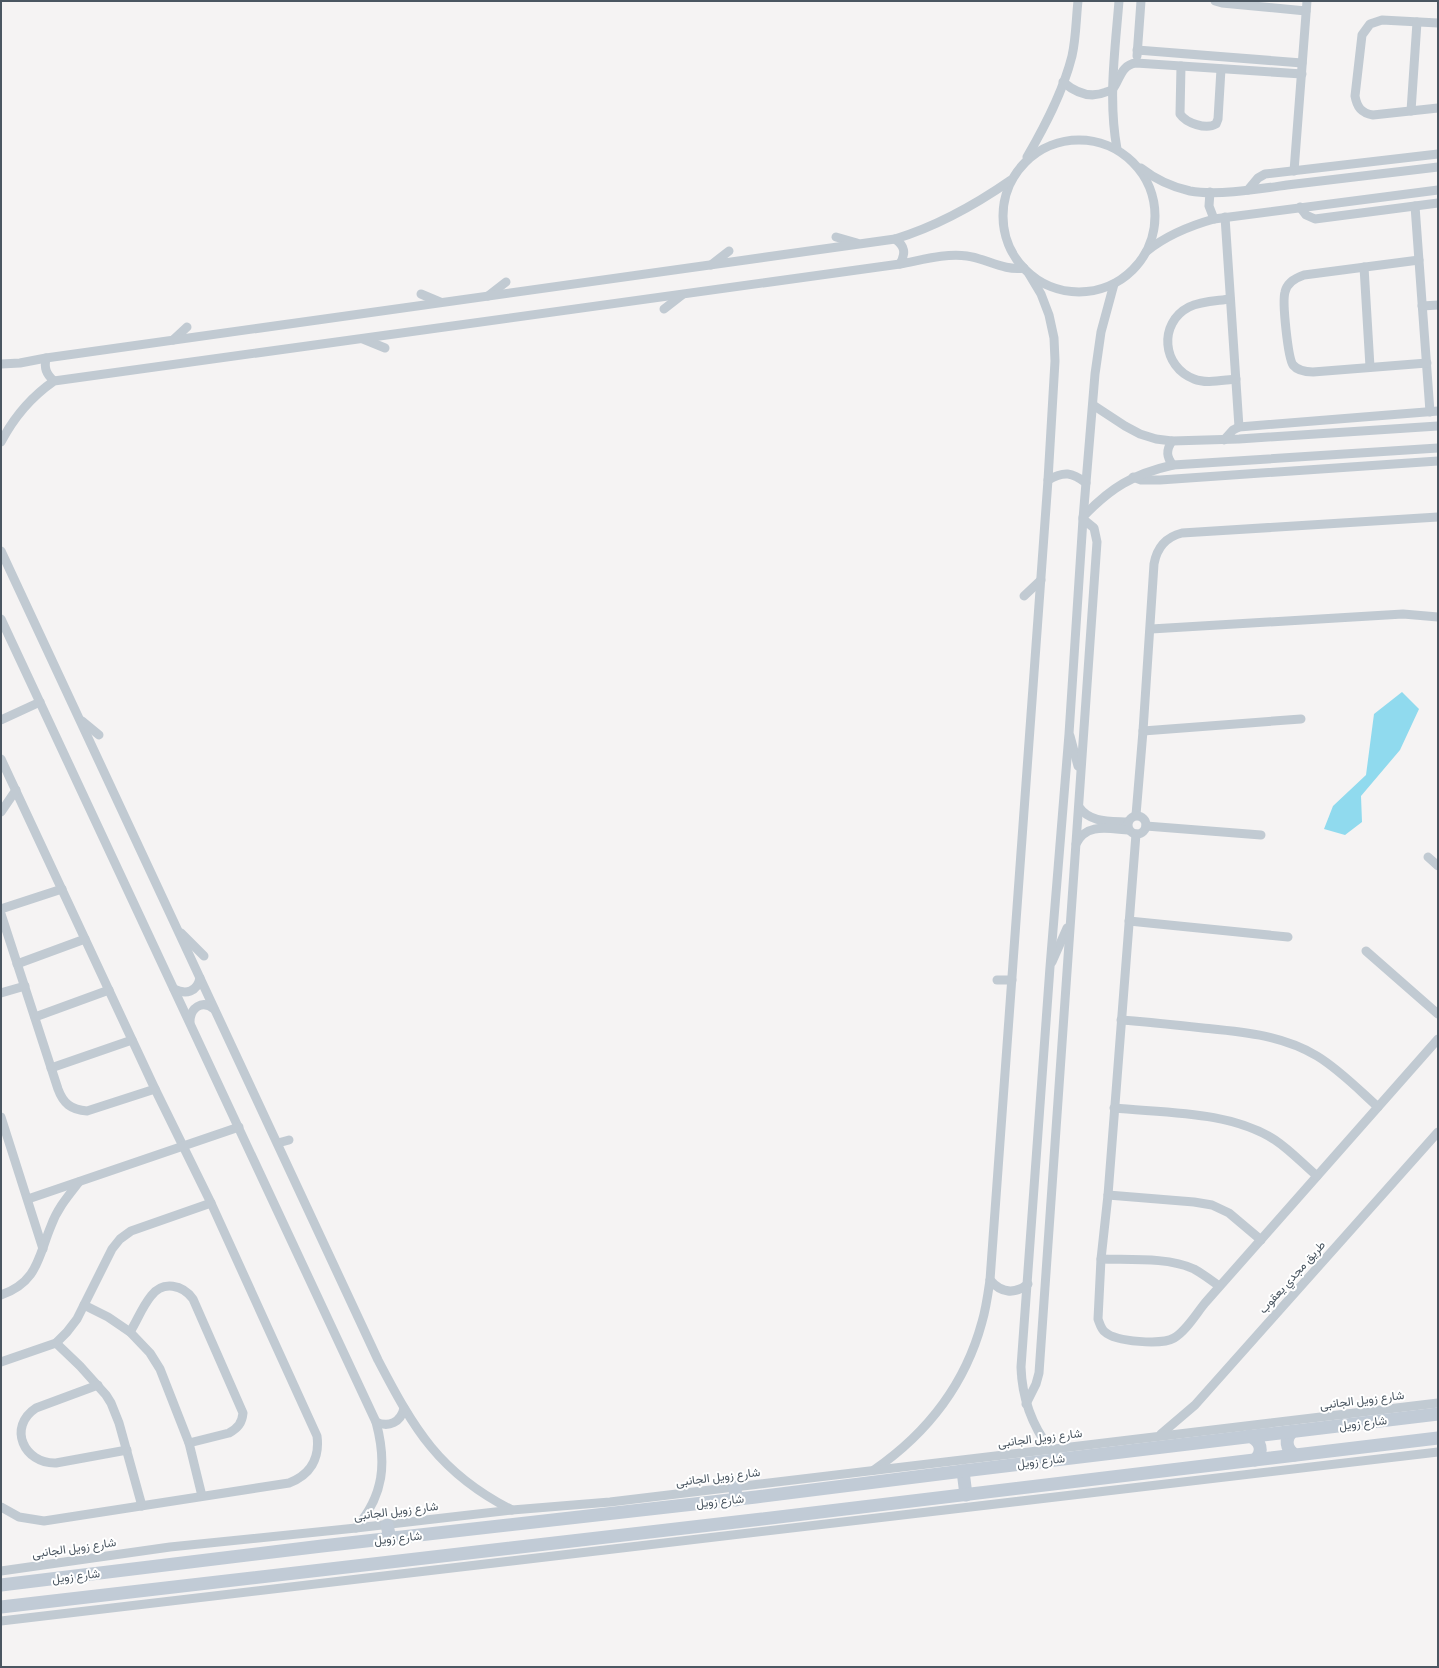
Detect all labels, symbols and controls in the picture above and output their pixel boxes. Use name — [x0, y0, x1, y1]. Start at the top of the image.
street label: طريق مجدي يعقوب — [1255, 1237, 1331, 1318]
street label: شارع زويل الجانبى — [1319, 1387, 1405, 1414]
street label: شارع زويل — [1338, 1412, 1388, 1435]
street label: شارع زويل الجانبى — [997, 1425, 1083, 1452]
street label: شارع زويل — [1016, 1450, 1066, 1473]
street label: شارع زويل الجانبى — [675, 1464, 761, 1491]
street label: شارع زويل — [695, 1491, 745, 1512]
street label: شارع زويل الجانبى — [353, 1498, 439, 1525]
street label: شارع زويل — [373, 1528, 423, 1549]
street label: شارع زويل الجانبى — [31, 1534, 117, 1563]
street label: شارع زويل — [51, 1565, 101, 1588]

